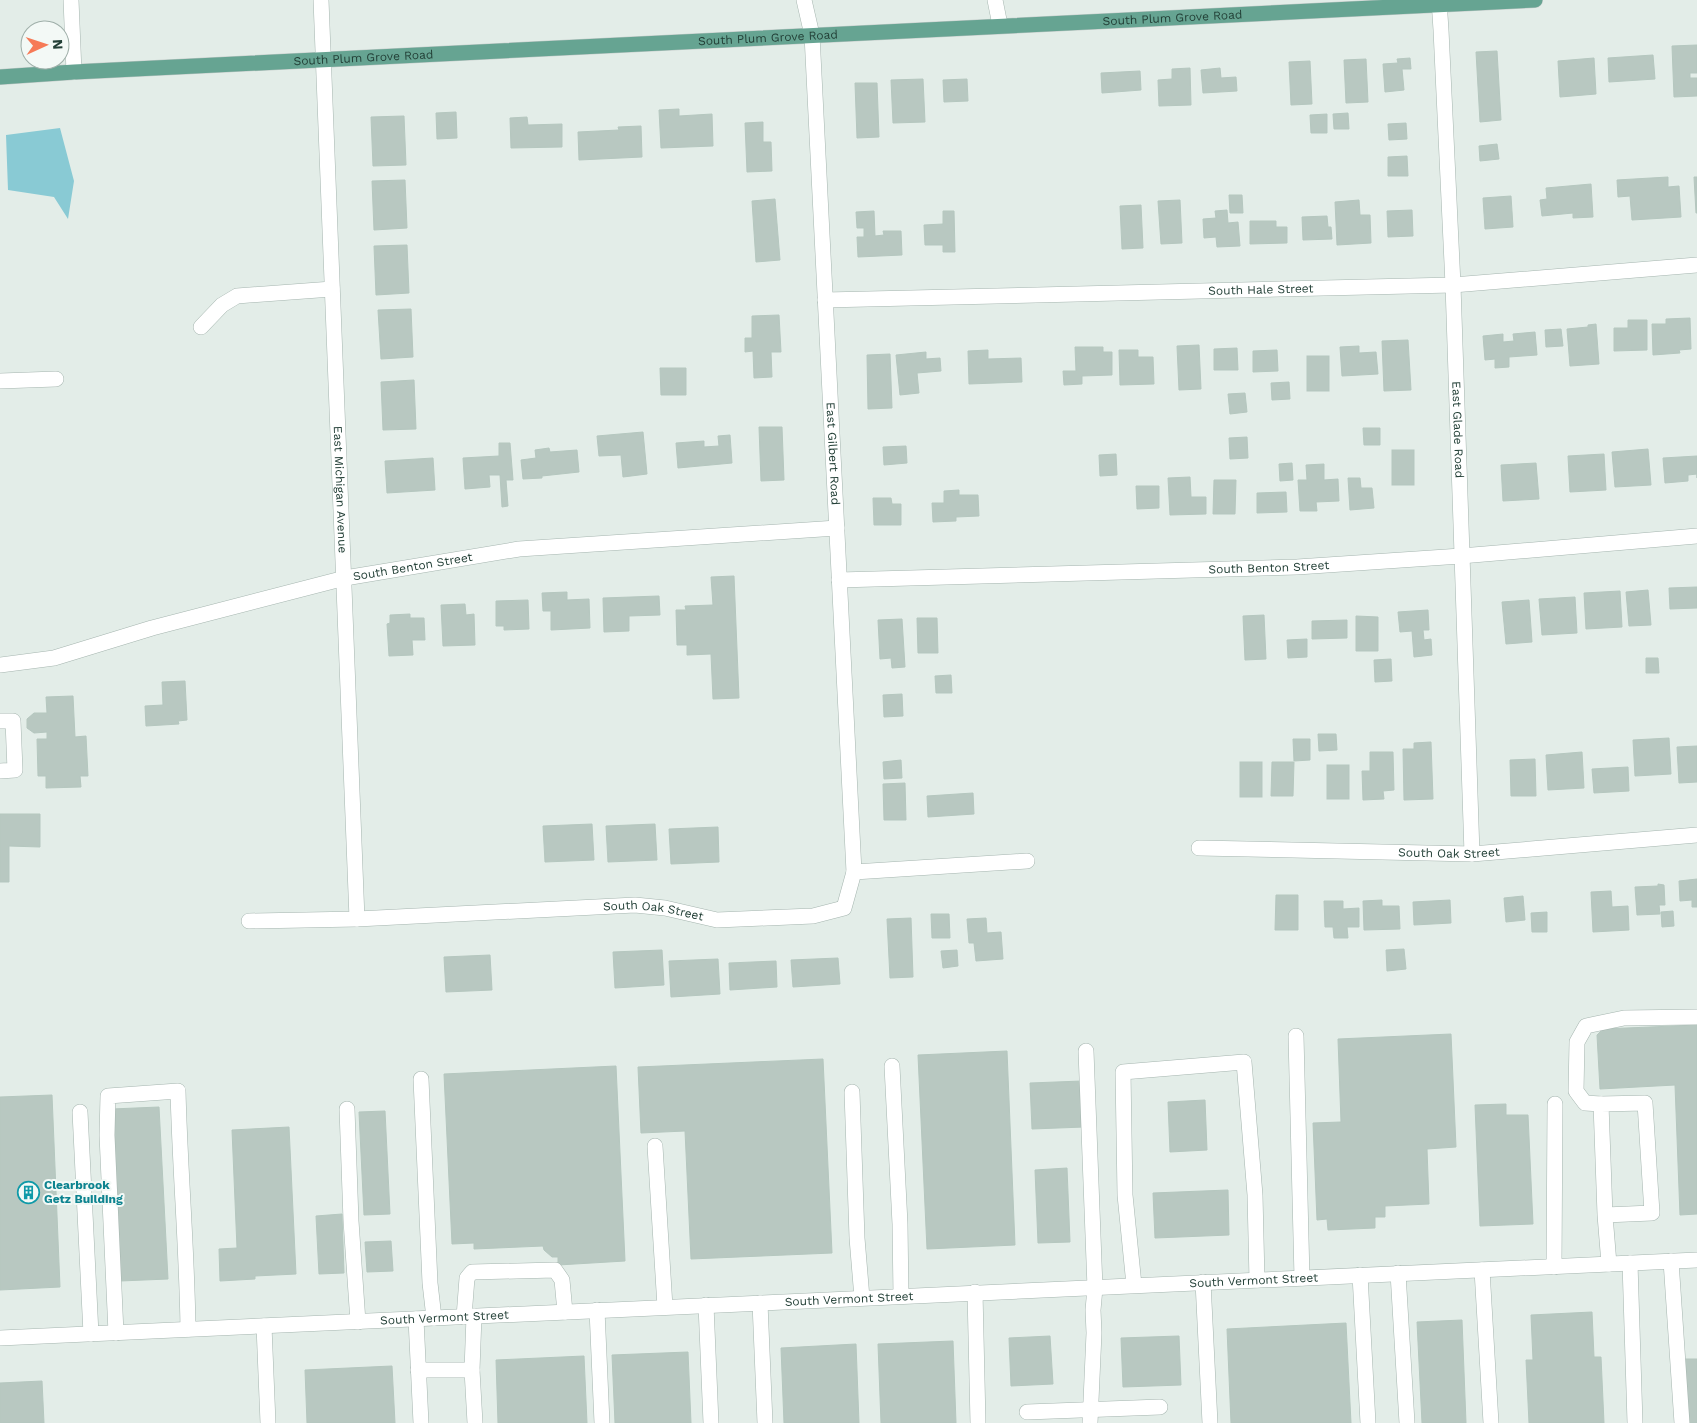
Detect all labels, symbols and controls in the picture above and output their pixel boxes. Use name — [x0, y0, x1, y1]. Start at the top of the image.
street label: South Plum Grove Road — [1102, 7, 1243, 28]
north arrow — [20, 20, 70, 70]
street label: South Plum Grove Road — [698, 27, 838, 48]
text: N — [50, 39, 66, 50]
street label: South Plum Grove Road — [293, 47, 434, 68]
street label: South Hale Street — [1208, 281, 1314, 298]
street label: East Glade Road — [1449, 381, 1466, 478]
street label: East Gilbert Road — [823, 402, 843, 505]
street label: East Michigan Avenue — [331, 426, 350, 554]
street label: South Benton Street — [352, 550, 474, 584]
street label: South Benton Street — [1208, 558, 1330, 577]
street label: South Oak Street — [1398, 845, 1500, 861]
street label: South Oak Street — [603, 898, 705, 924]
place label: Clearbrook Getz Building — [44, 1178, 123, 1206]
building icon: Clearbrook Getz Building — [16, 1180, 40, 1204]
street label: South Vermont Street — [1189, 1270, 1318, 1290]
street label: South Vermont Street — [784, 1289, 914, 1309]
street label: South Vermont Street — [380, 1308, 509, 1328]

